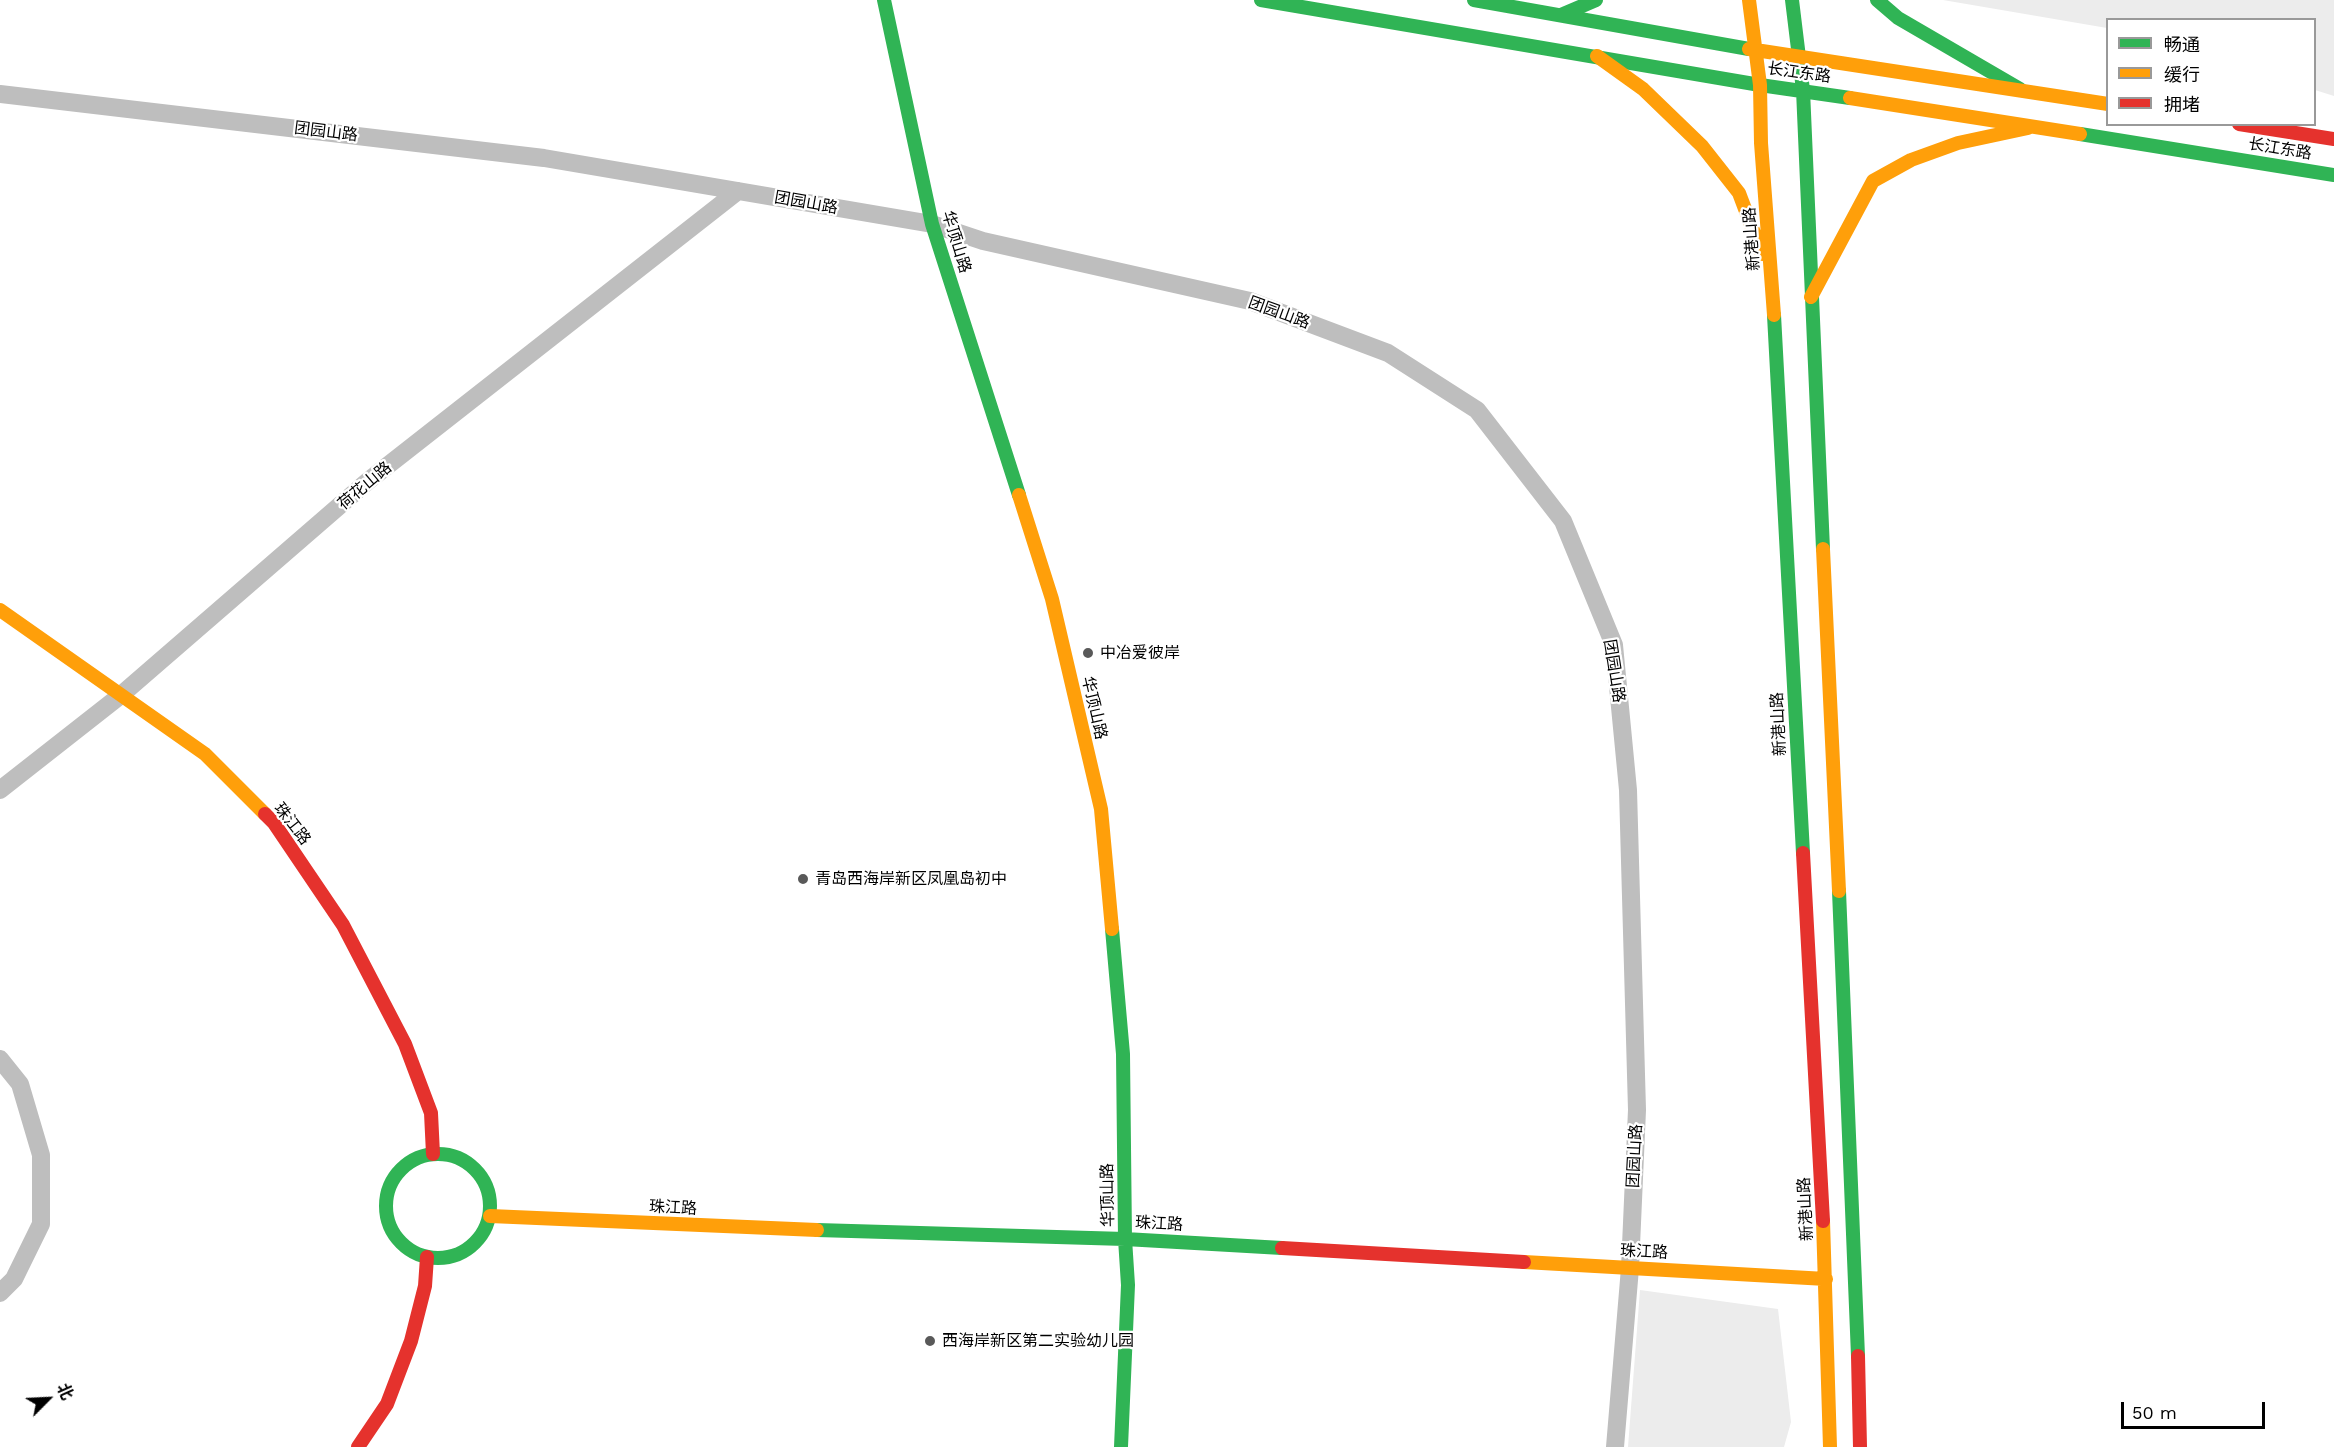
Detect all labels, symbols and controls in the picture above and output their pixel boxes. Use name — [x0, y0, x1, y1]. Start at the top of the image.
legend — [2106, 18, 2316, 126]
text: 畅通 — [2164, 34, 2200, 55]
street label: 长江东路 — [1766, 59, 1832, 87]
text: 缓行 — [2164, 64, 2200, 85]
text: 拥堵 — [2164, 94, 2200, 115]
street label: 团园山路 — [293, 119, 359, 145]
street label: 长江东路 — [2247, 135, 2313, 163]
street label: 团园山路 — [773, 188, 839, 218]
street label: 新港山路 — [1740, 206, 1764, 272]
street label: 华顶山路 — [937, 209, 975, 275]
street label: 团园山路 — [1246, 293, 1312, 333]
street label: 荷花山路 — [334, 458, 396, 514]
street label: 团园山路 — [1600, 638, 1628, 704]
place label: 中冶爱彼岸 — [1100, 643, 1180, 663]
marker: 中冶爱彼岸 — [1081, 646, 1095, 660]
street label: 华顶山路 — [1077, 675, 1111, 741]
street label: 新港山路 — [1768, 692, 1790, 756]
street label: 珠江路 — [270, 799, 314, 849]
place label: 青岛西海岸新区凤凰岛初中 — [815, 869, 1007, 889]
marker: 青岛西海岸新区凤凰岛初中 — [796, 872, 810, 886]
street label: 团园山路 — [1624, 1124, 1646, 1188]
street label: 华顶山路 — [1098, 1163, 1118, 1227]
street label: 新港山路 — [1795, 1177, 1817, 1241]
street label: 珠江路 — [649, 1197, 697, 1219]
street label: 珠江路 — [1135, 1213, 1183, 1235]
street label: 珠江路 — [1620, 1241, 1668, 1263]
place label: 西海岸新区第二实验幼儿园 — [942, 1331, 1134, 1351]
marker: 西海岸新区第二实验幼儿园 — [923, 1334, 937, 1348]
north arrow — [18, 1369, 78, 1429]
text: 北 — [53, 1380, 77, 1403]
scale bar — [2124, 1390, 2268, 1428]
text: 50 m — [2132, 1402, 2177, 1423]

